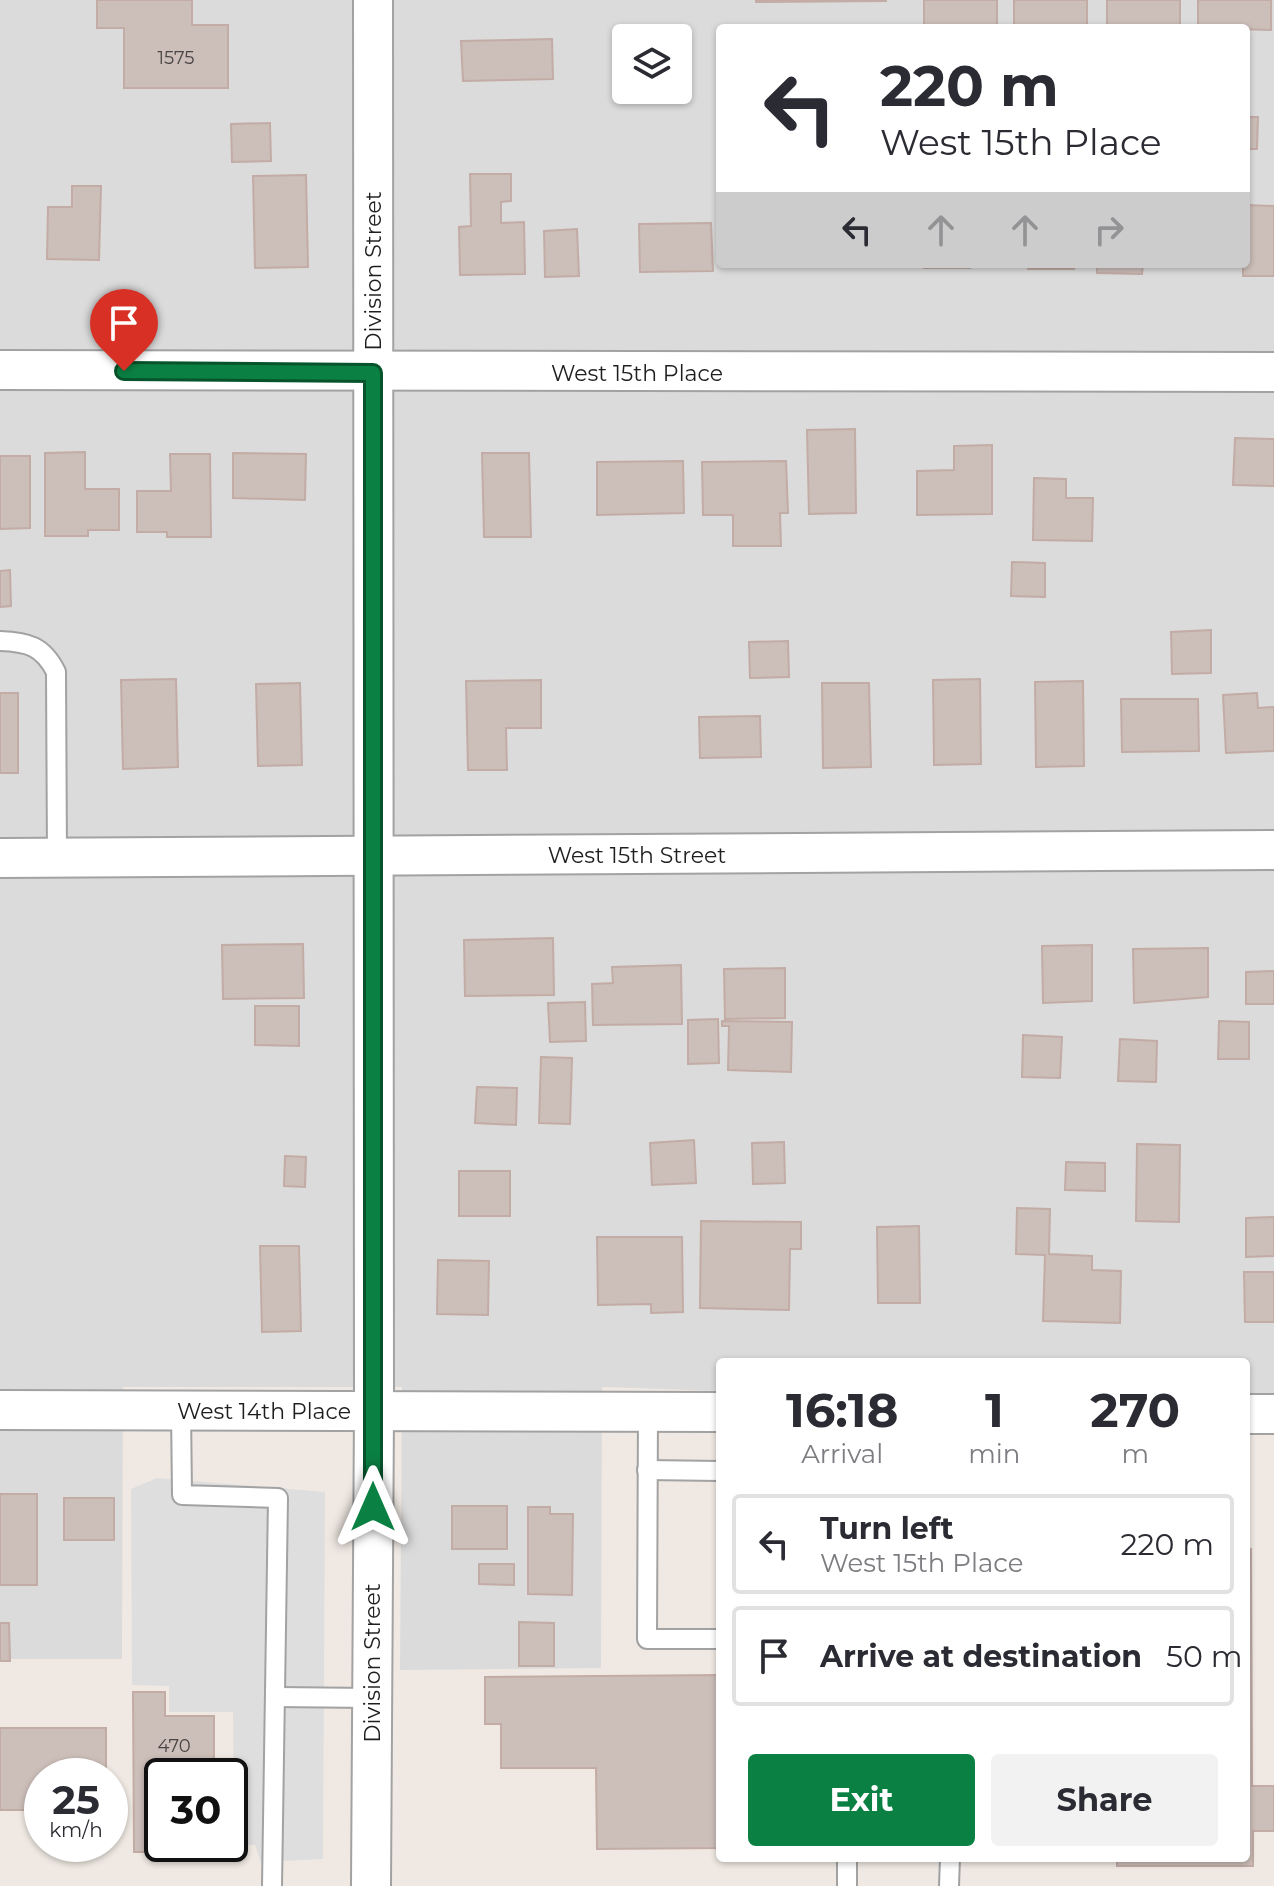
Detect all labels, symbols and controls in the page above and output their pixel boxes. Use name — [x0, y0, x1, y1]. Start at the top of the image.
map controls — [612, 24, 692, 104]
button: layers — [612, 24, 692, 104]
house number: 1575 — [158, 47, 194, 69]
text: 220 m — [880, 52, 1059, 120]
icon: left — [748, 56, 852, 160]
text: West 15th Place — [880, 120, 1162, 164]
street label: Division Street — [360, 191, 387, 351]
icon: left — [835, 208, 879, 252]
icon: ahead — [919, 208, 963, 252]
icon: ahead — [1003, 208, 1047, 252]
icon: right — [1087, 208, 1131, 252]
pin — [90, 289, 158, 371]
icon: arrive — [102, 301, 146, 345]
street label: West 15th Place — [551, 360, 723, 387]
street label: West 15th Street — [548, 842, 726, 869]
text: 16:18 — [786, 1381, 898, 1439]
text: 1 — [985, 1381, 1004, 1439]
text: 270 — [1090, 1381, 1180, 1439]
street label: West 14th Place — [177, 1398, 351, 1425]
text: Arrival — [801, 1438, 883, 1470]
text: min — [968, 1438, 1020, 1470]
text: m — [1121, 1438, 1149, 1470]
position arrow — [331, 1465, 415, 1549]
text: Turn left — [820, 1510, 953, 1547]
icon: left — [752, 1522, 796, 1566]
text: 220 m — [1120, 1526, 1214, 1563]
text: West 15th Place — [820, 1547, 1023, 1579]
street label: Division Street — [359, 1583, 386, 1743]
icon: arrive — [752, 1634, 796, 1678]
text: Arrive at destination — [820, 1638, 1142, 1675]
text: 50 m — [1166, 1638, 1243, 1675]
house number: 470 — [157, 1735, 191, 1757]
button: Exit — [748, 1754, 975, 1846]
button: Share — [991, 1754, 1218, 1846]
speed limit sign: 30 — [144, 1758, 248, 1862]
text: 25 — [52, 1775, 100, 1824]
text: km/h — [49, 1818, 103, 1842]

